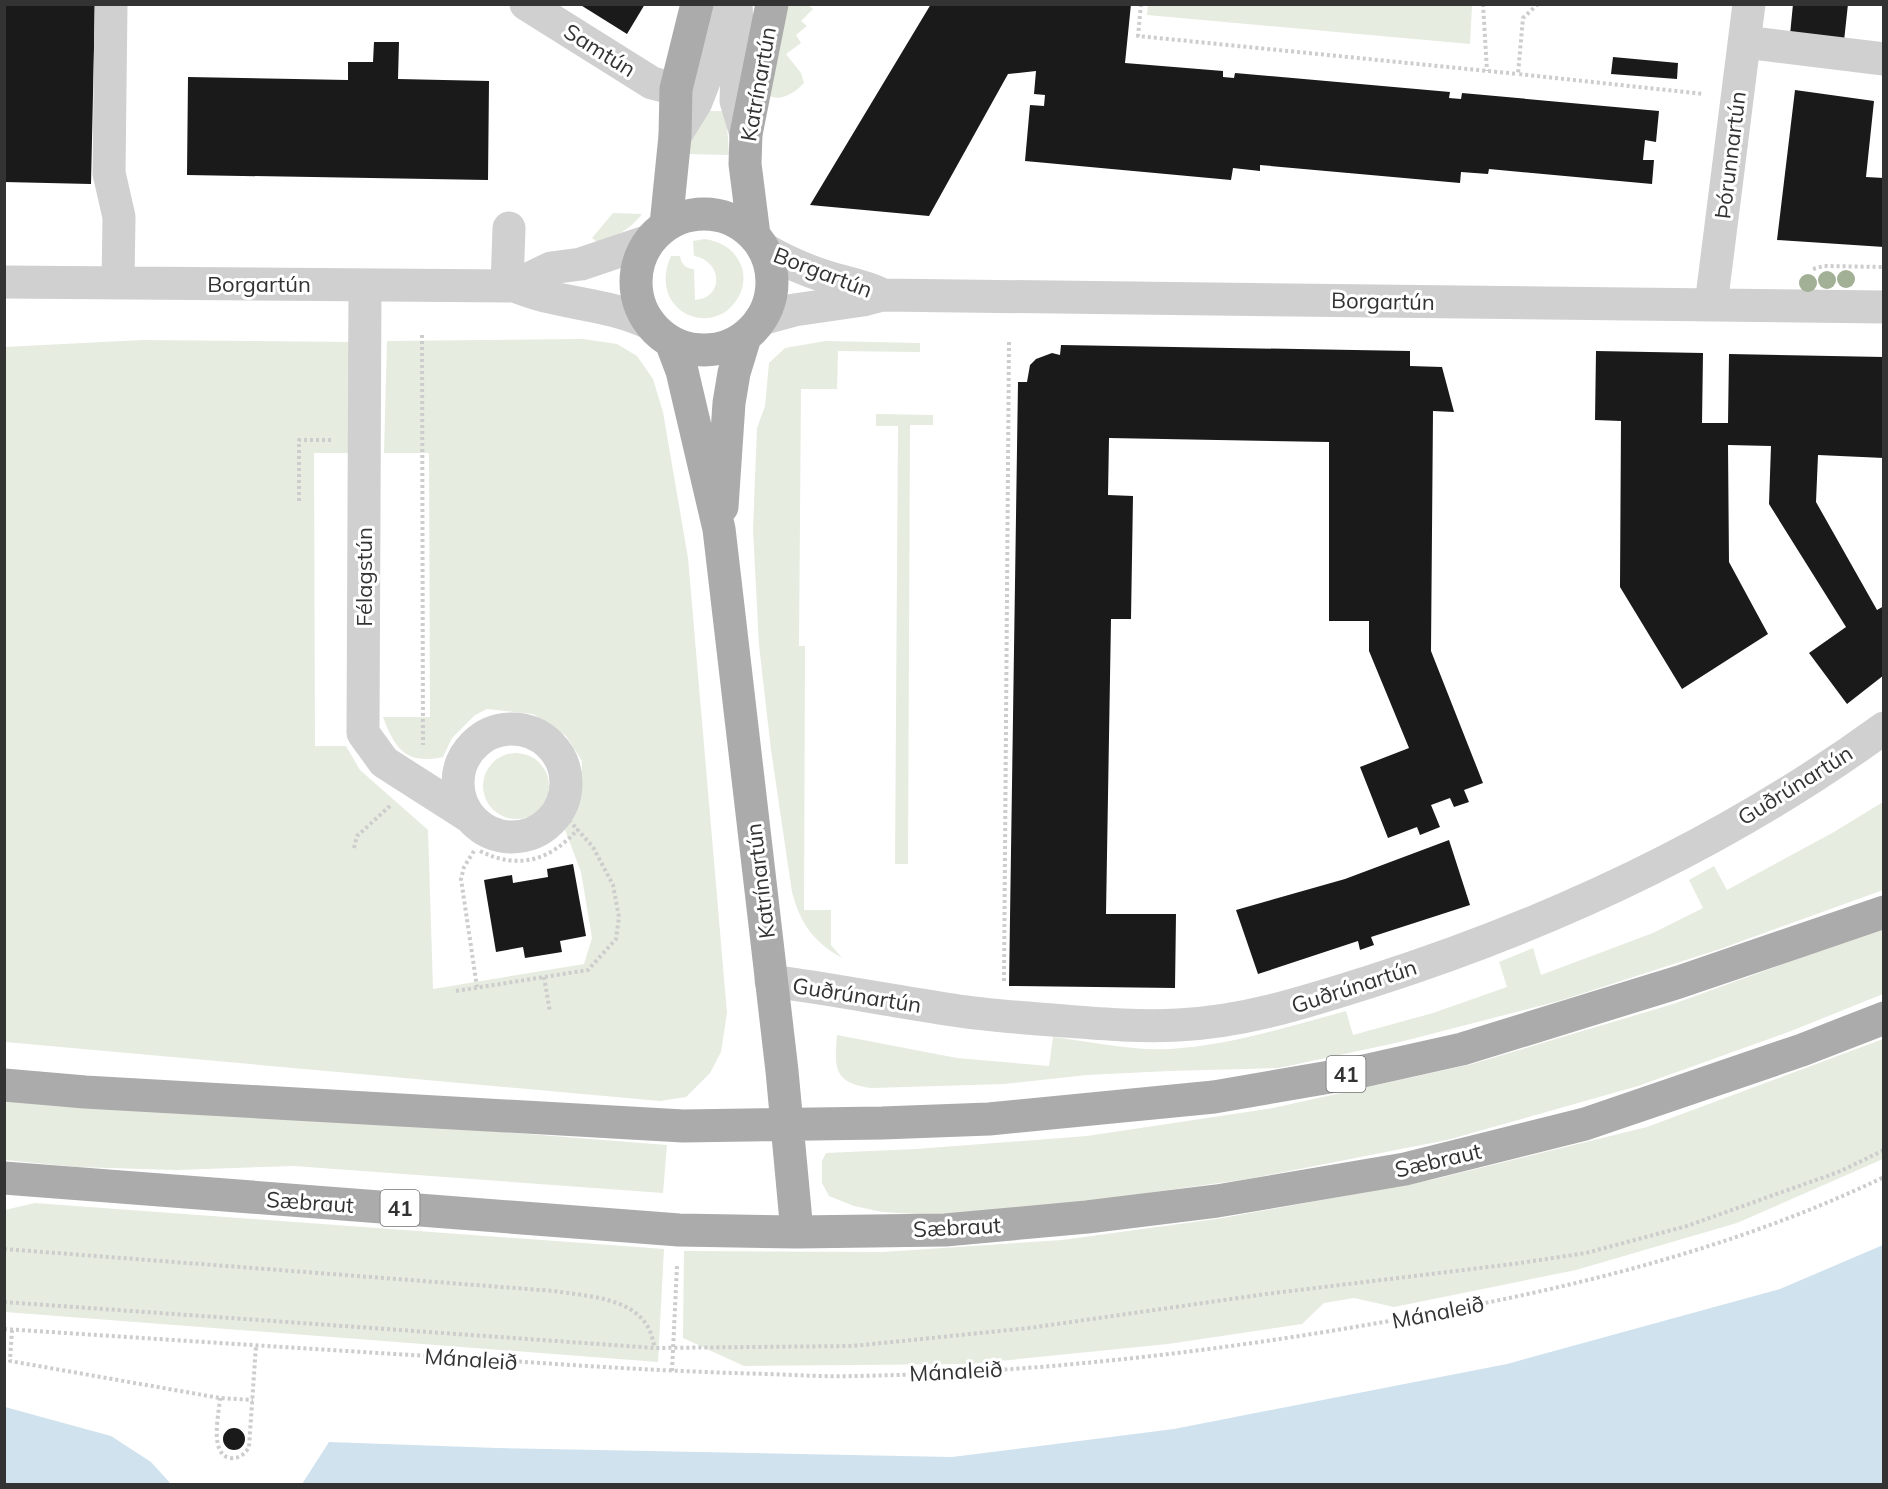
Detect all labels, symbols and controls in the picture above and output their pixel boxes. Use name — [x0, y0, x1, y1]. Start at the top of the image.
street label: Samtún — [559, 17, 641, 83]
street label: Katrínartún — [734, 24, 782, 144]
street label: Þórunnartún — [1708, 90, 1752, 220]
street label: Borgartún — [770, 240, 876, 304]
street label: Borgartún — [207, 270, 311, 298]
street label: Borgartún — [1331, 286, 1435, 316]
street label: Félagstún — [350, 527, 378, 627]
street label: Guðrúnartún — [1732, 739, 1858, 831]
street label: Katrínartún — [739, 822, 781, 940]
street label: Guðrúnartún — [1288, 953, 1420, 1019]
street label: Guðrúnartún — [791, 971, 923, 1019]
road number: 41 — [1326, 1056, 1366, 1092]
street label: Sæbraut — [1392, 1136, 1484, 1184]
street label: Sæbraut — [265, 1185, 355, 1219]
road number: 41 — [380, 1190, 420, 1226]
street label: Sæbraut — [912, 1211, 1002, 1243]
street label: Mánaleið — [1390, 1289, 1486, 1335]
street label: Mánaleið — [423, 1342, 519, 1376]
street label: Mánaleið — [909, 1355, 1003, 1387]

